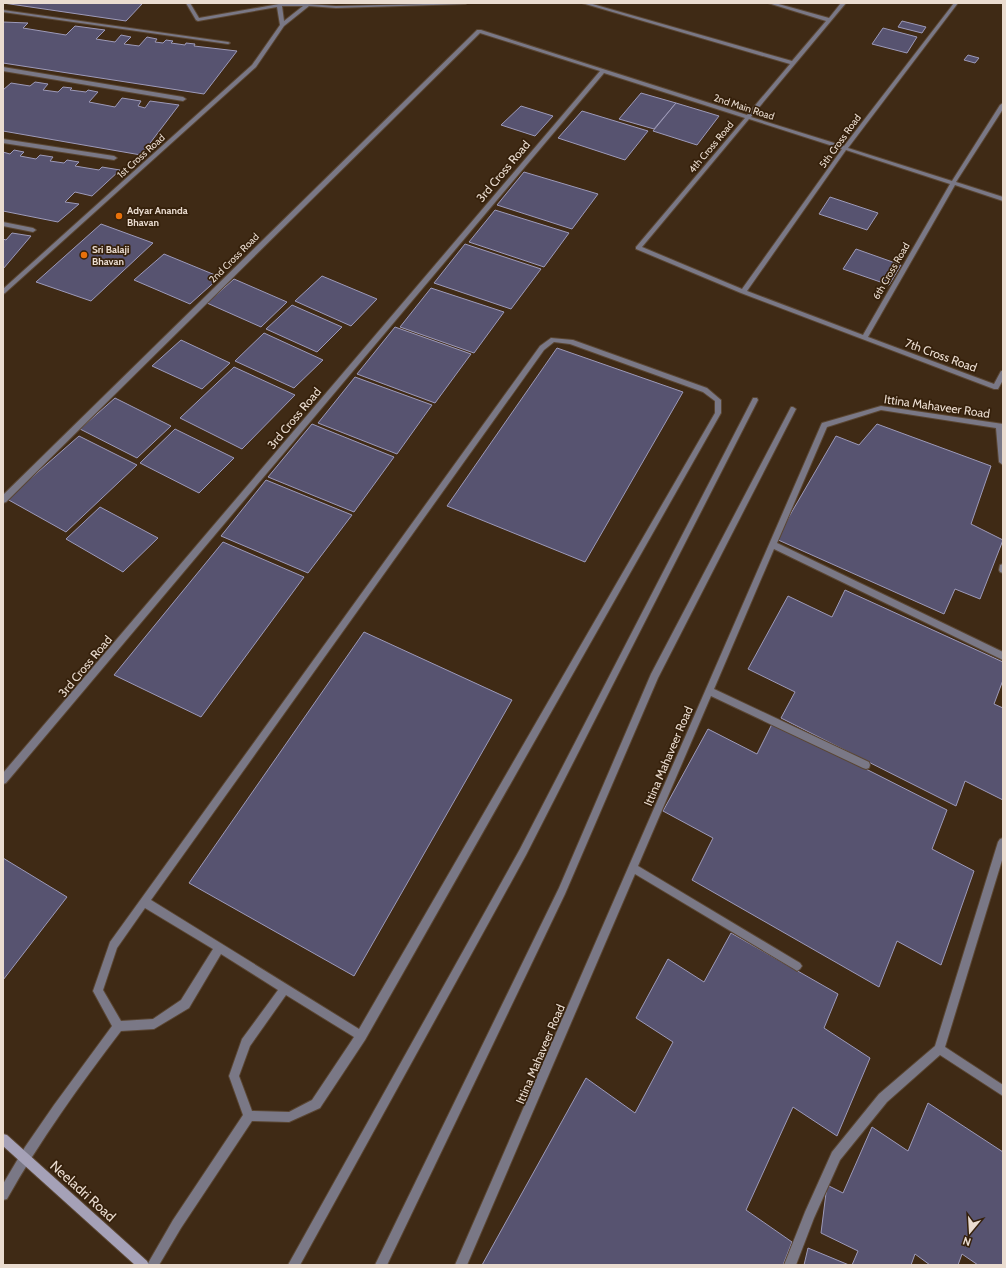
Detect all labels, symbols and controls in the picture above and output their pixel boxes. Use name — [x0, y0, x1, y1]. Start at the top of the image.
street label: 2nd Main Road — [712, 91, 776, 123]
street label: 5th Cross Road — [816, 112, 864, 170]
street label: 4th Cross Road — [686, 118, 736, 176]
street label: 1st Cross Road — [114, 131, 168, 181]
street label: 3rd Cross Road — [473, 137, 533, 205]
place label: Adyar Ananda Bhavan — [127, 204, 188, 229]
marker: Adyar Ananda Bhavan — [114, 211, 124, 221]
street label: 2nd Cross Road — [206, 230, 262, 286]
street label: 6th Cross Road — [869, 240, 913, 302]
place label: Sri Balaji Bhavan — [92, 243, 129, 268]
marker: Sri Balaji Bhavan — [79, 250, 89, 260]
street label: 7th Cross Road — [903, 335, 979, 375]
street label: 3rd Cross Road — [264, 384, 324, 452]
street label: Ittina Mahaveer Road — [883, 391, 991, 421]
street label: 3rd Cross Road — [55, 632, 115, 700]
street label: Ittina Mahaveer Road — [640, 704, 696, 808]
street label: Ittina Mahaveer Road — [512, 1002, 568, 1106]
street label: Neeladri Road — [46, 1157, 120, 1225]
north arrow — [950, 1212, 990, 1252]
text: N — [961, 1234, 973, 1249]

